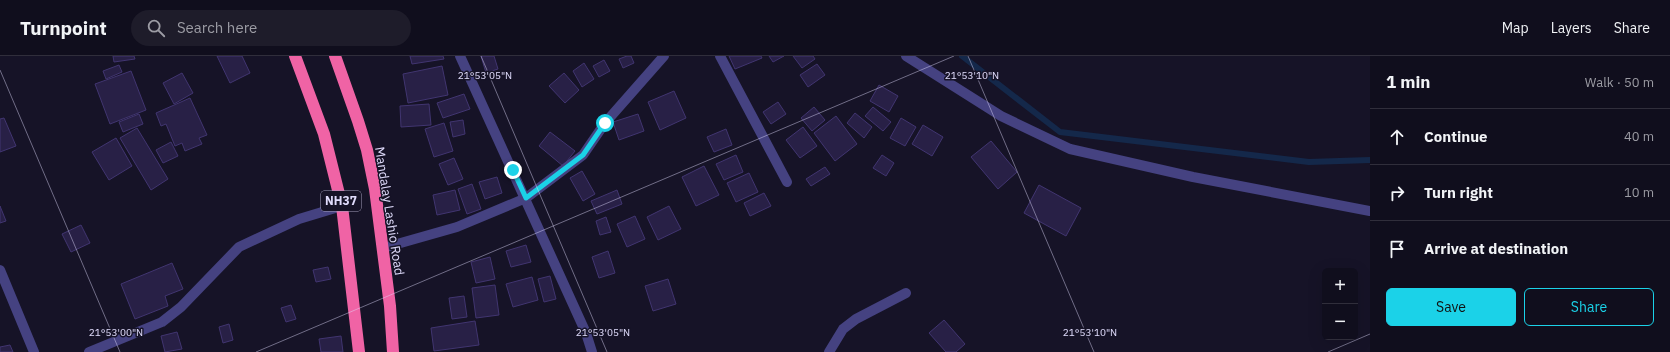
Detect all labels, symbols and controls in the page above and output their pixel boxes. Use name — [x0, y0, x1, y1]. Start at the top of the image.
search box — [131, 10, 411, 46]
text: Turnpoint — [20, 16, 107, 40]
icon: search — [145, 17, 167, 39]
text: Search here — [177, 18, 257, 37]
text: Map — [1502, 19, 1529, 37]
text: Layers — [1551, 19, 1592, 37]
text: Share — [1614, 19, 1650, 37]
text: 21°53'05"N — [458, 69, 512, 82]
text: 21°53'10"N — [945, 69, 999, 82]
text: 1 min — [1386, 71, 1430, 93]
text: Walk · 50 m — [1585, 74, 1654, 91]
route start — [596, 114, 614, 132]
icon: ahead — [1386, 126, 1408, 148]
text: Continue — [1424, 127, 1488, 146]
text: 40 m — [1624, 128, 1654, 145]
street label: Mandalay Lashio Road — [371, 146, 408, 277]
route end — [504, 161, 522, 179]
icon: right — [1386, 182, 1408, 204]
text: Turn right — [1424, 183, 1493, 202]
text: 10 m — [1624, 184, 1654, 201]
road number: NH37 — [321, 191, 361, 211]
icon: arrive — [1386, 238, 1408, 260]
text: Arrive at destination — [1424, 239, 1568, 258]
map controls — [1322, 268, 1358, 340]
button: + — [1322, 268, 1358, 304]
button: Save — [1386, 288, 1516, 326]
button: Share — [1524, 288, 1654, 326]
button: − — [1322, 304, 1358, 340]
text: 21°53'00"N — [89, 326, 143, 339]
text: 21°53'05"N — [576, 326, 630, 339]
text: 21°53'10"N — [1063, 326, 1117, 339]

